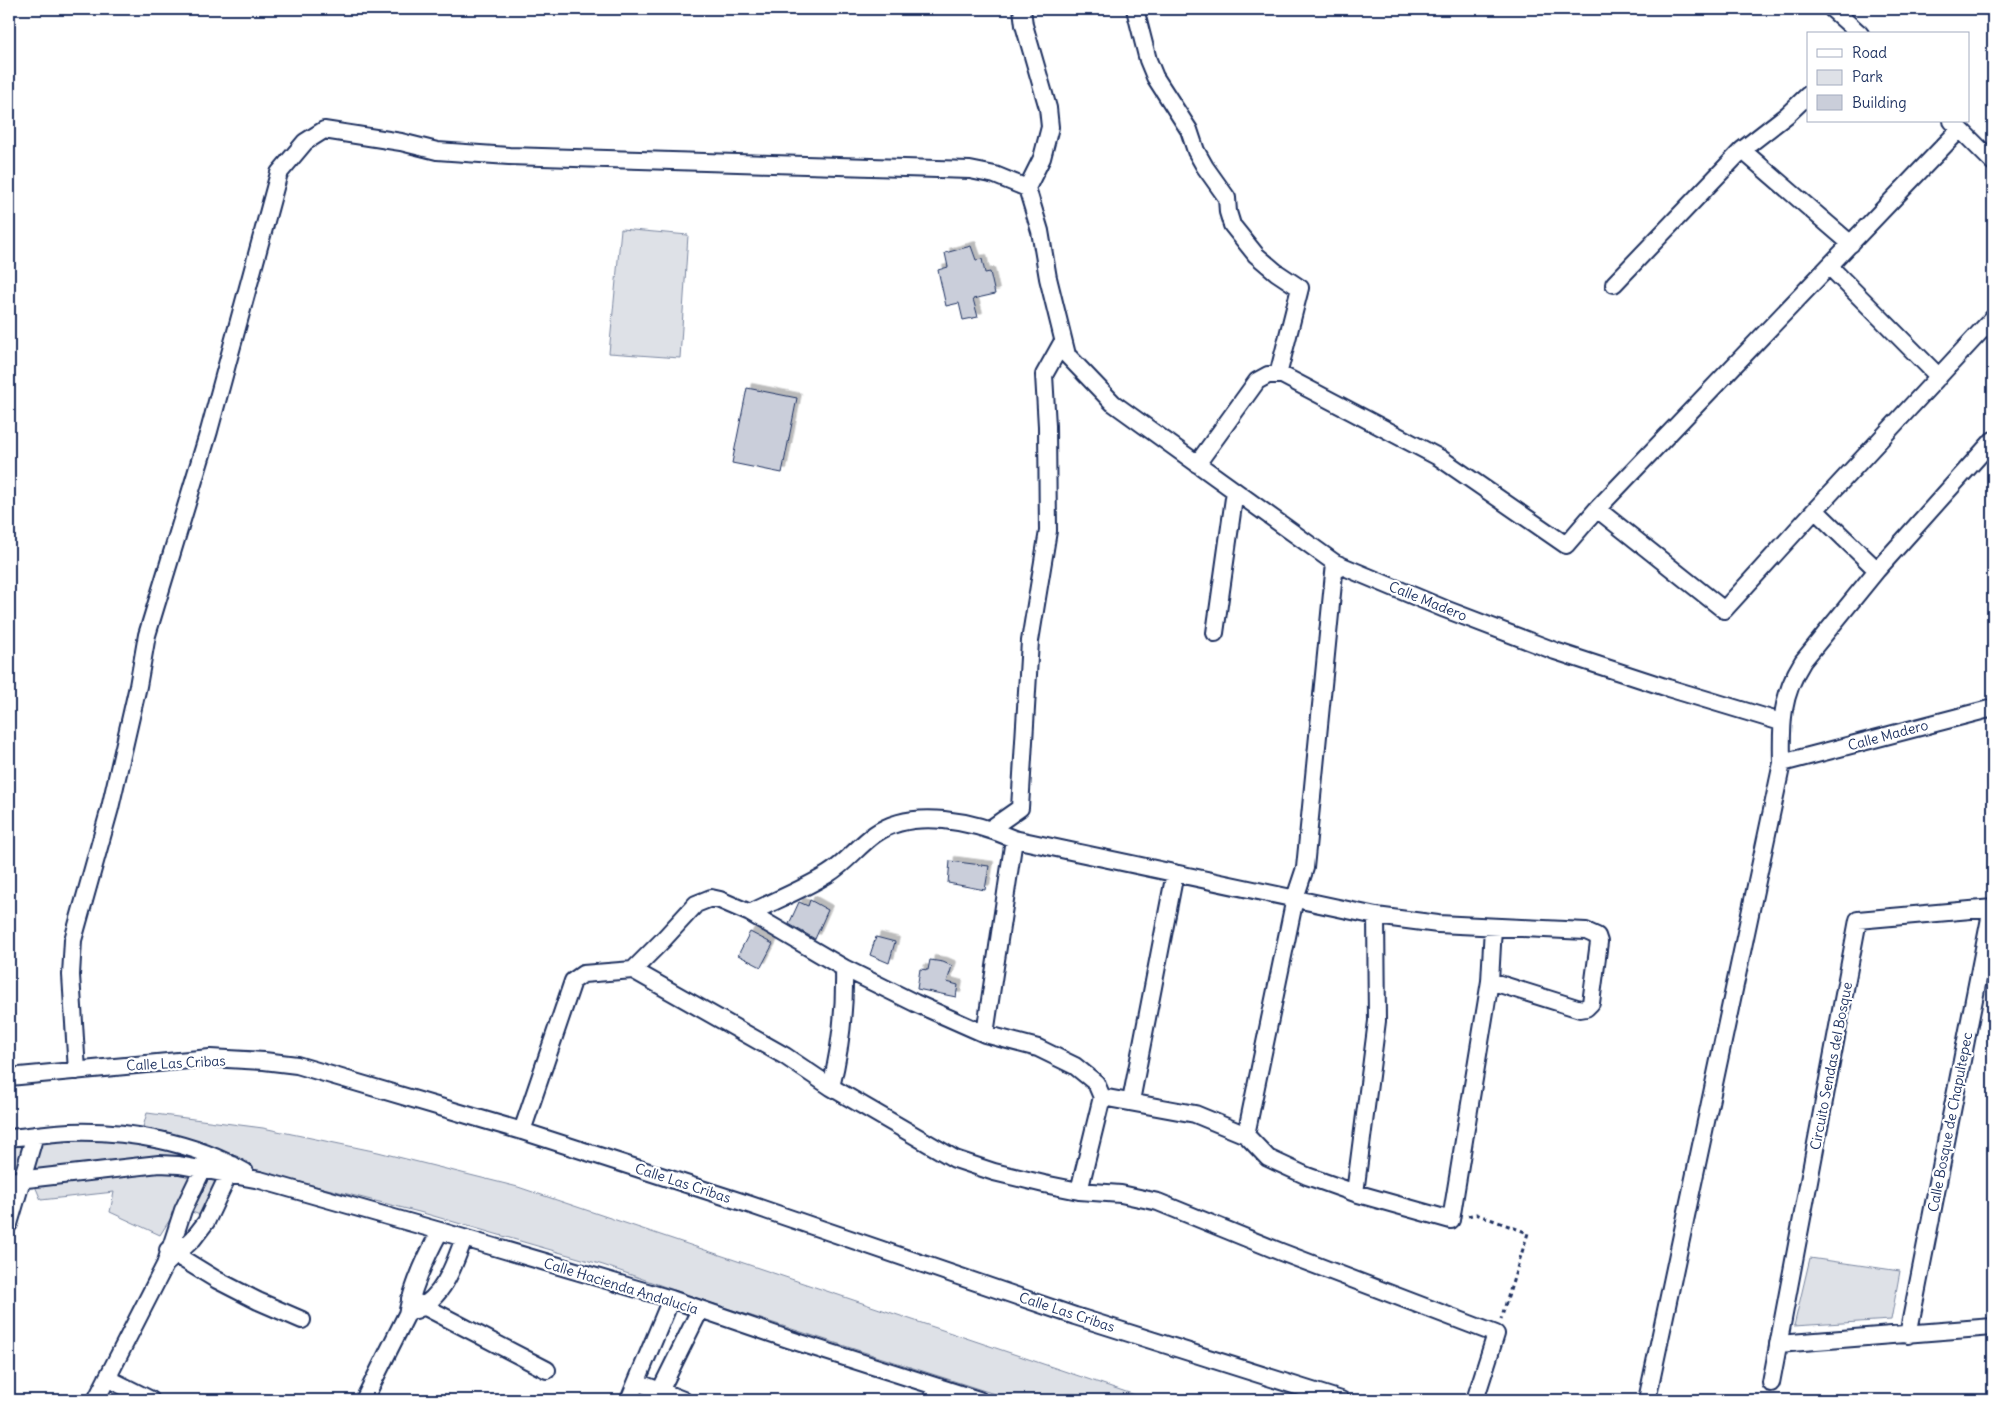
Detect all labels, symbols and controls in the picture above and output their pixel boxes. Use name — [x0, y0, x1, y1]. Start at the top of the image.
legend — [1807, 32, 1970, 122]
text: Road — [1852, 43, 1887, 62]
text: Park — [1852, 67, 1883, 86]
text: Building — [1852, 93, 1907, 112]
street label: Calle Madero — [1386, 577, 1470, 625]
street label: Calle Madero — [1846, 716, 1930, 754]
street label: Circuito Sendas del Bosque — [1806, 981, 1856, 1151]
street label: Calle Bosque de Chapultepec — [1924, 1031, 1976, 1213]
street label: Calle Las Cribas — [126, 1051, 226, 1075]
street label: Calle Las Cribas — [633, 1159, 733, 1207]
street label: Calle Hacienda Andalucía — [542, 1254, 700, 1318]
street label: Calle Las Cribas — [1017, 1288, 1117, 1336]

